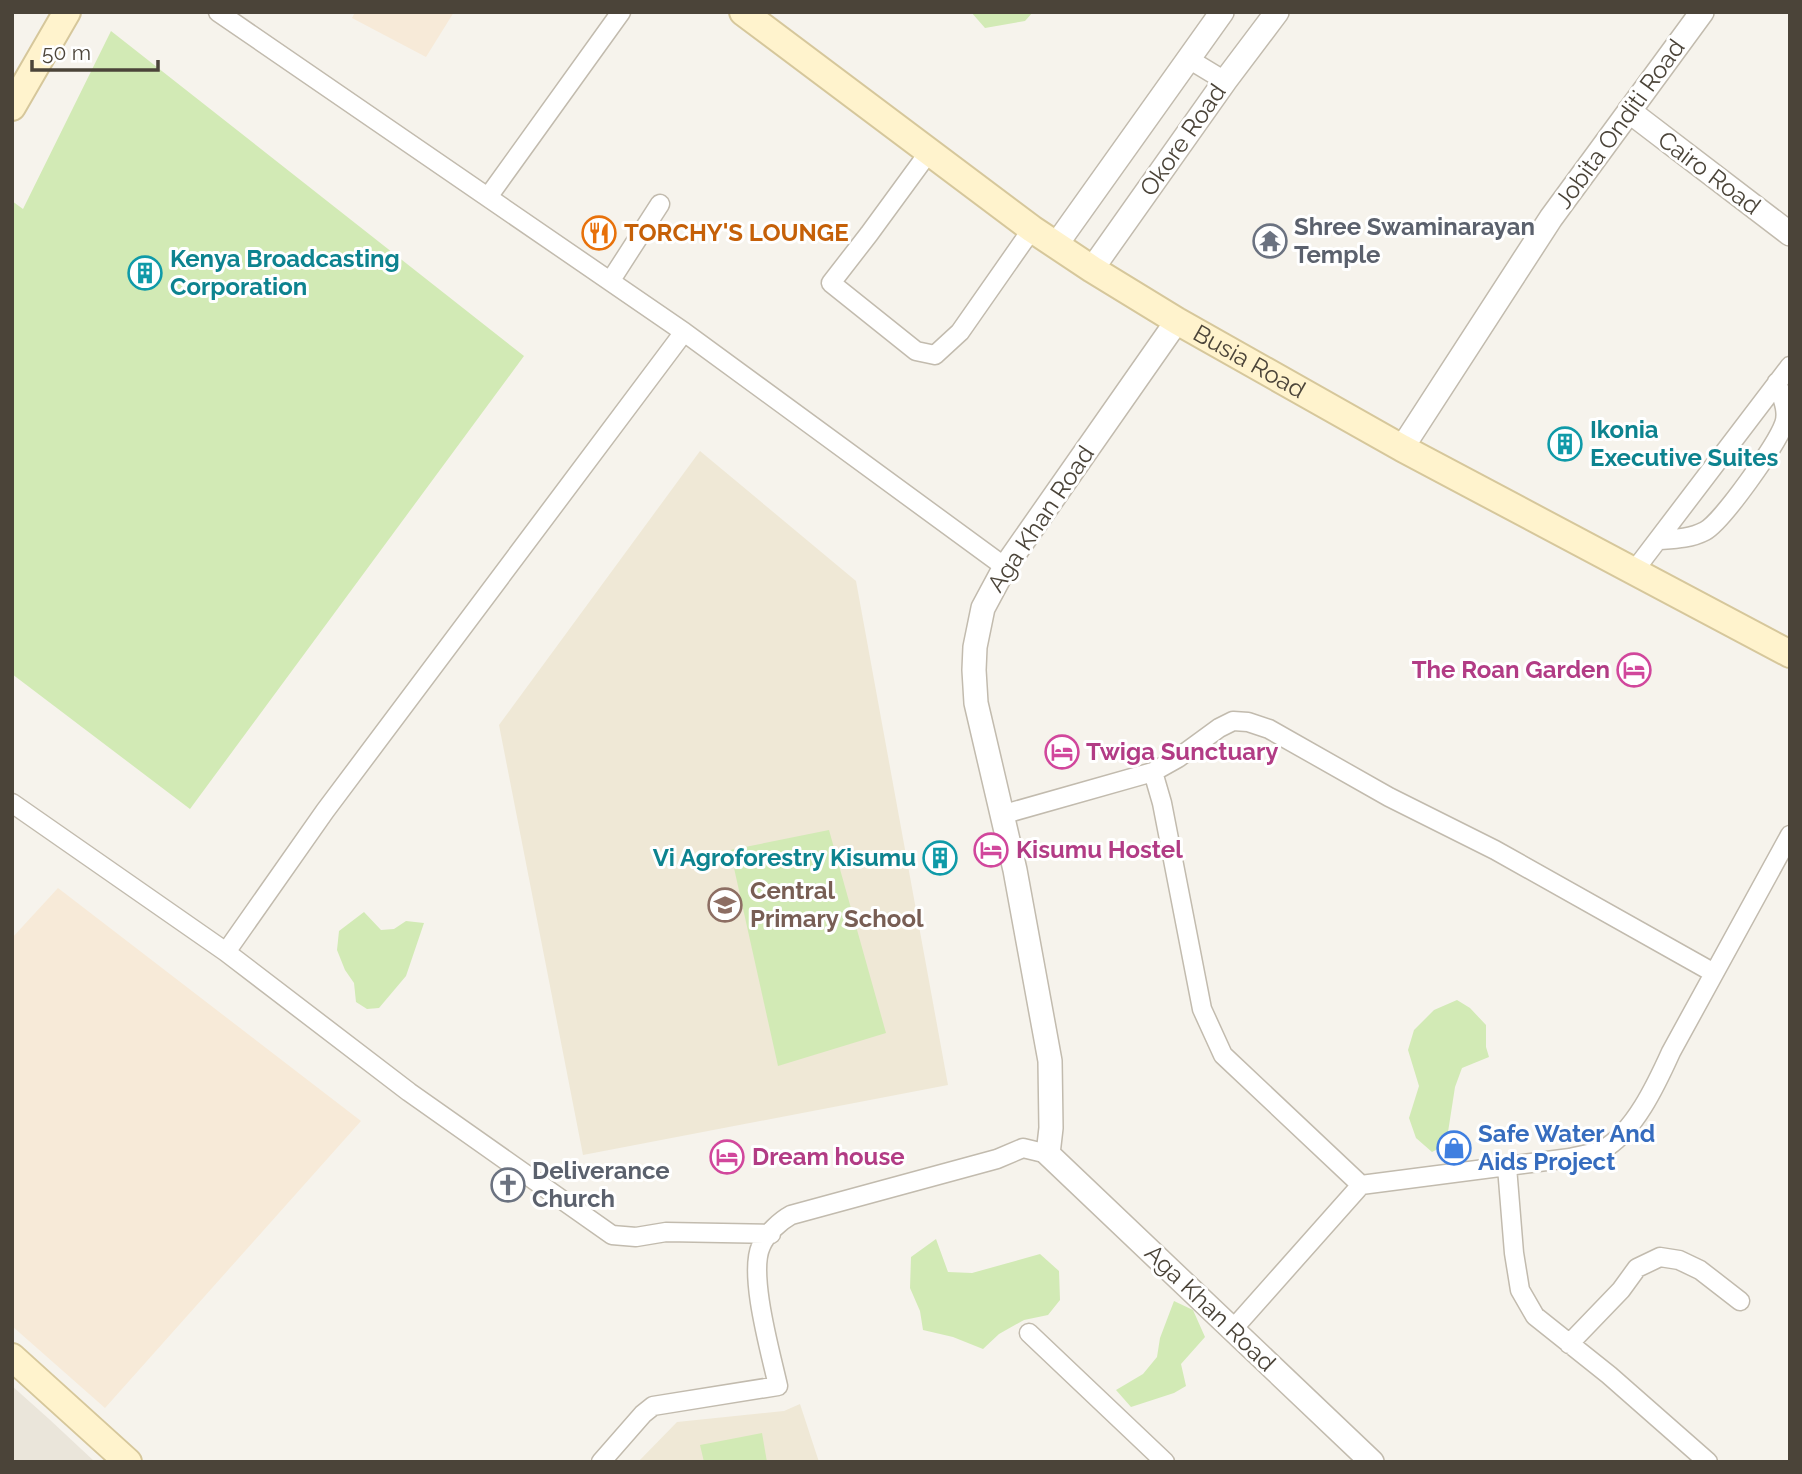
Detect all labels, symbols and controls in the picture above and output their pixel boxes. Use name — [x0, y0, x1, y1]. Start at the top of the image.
scale bar — [32, 28, 158, 72]
street label: Jobita Onditi Road — [1549, 33, 1691, 214]
text: 50 m — [42, 40, 91, 65]
street label: Okore Road — [1133, 78, 1232, 201]
street label: Cairo Road — [1652, 125, 1766, 221]
place label: Shree Swaminarayan Temple — [1294, 212, 1535, 269]
restaurant icon: TORCHY'S LOUNGE — [580, 214, 618, 252]
place label: TORCHY'S LOUNGE — [624, 218, 849, 247]
temple icon: Shree Swaminarayan Temple — [1251, 222, 1289, 260]
place label: Kenya Broadcasting Corporation — [170, 244, 400, 301]
building icon: Kenya Broadcasting Corporation — [126, 254, 164, 292]
street label: Busia Road — [1188, 318, 1310, 404]
place label: Ikonia Executive Suites — [1590, 415, 1779, 472]
building icon: Ikonia Executive Suites — [1546, 425, 1584, 463]
street label: Aga Khan Road — [981, 440, 1100, 597]
hotel icon: The Roan Garden — [1615, 651, 1653, 689]
place label: The Roan Garden — [1412, 655, 1610, 684]
hotel icon: Twiga Sunctuary — [1043, 733, 1081, 771]
place label: Twiga Sunctuary — [1086, 737, 1279, 766]
hotel icon: Kisumu Hostel — [972, 831, 1010, 869]
place label: Kisumu Hostel — [1016, 835, 1183, 864]
building icon: Vi Agroforestry Kisumu — [921, 839, 959, 877]
place label: Vi Agroforestry Kisumu — [653, 843, 916, 872]
place label: Central Primary School — [750, 876, 924, 933]
school or university icon: Central Primary School — [706, 886, 744, 924]
place label: Safe Water And Aids Project — [1478, 1119, 1655, 1176]
shop icon: Safe Water And Aids Project — [1435, 1129, 1473, 1167]
hotel icon: Dream house — [708, 1138, 746, 1176]
place label: Dream house — [752, 1142, 905, 1171]
place label: Deliverance Church — [532, 1156, 670, 1213]
church icon: Deliverance Church — [489, 1166, 527, 1204]
street label: Aga Khan Road — [1139, 1238, 1282, 1377]

